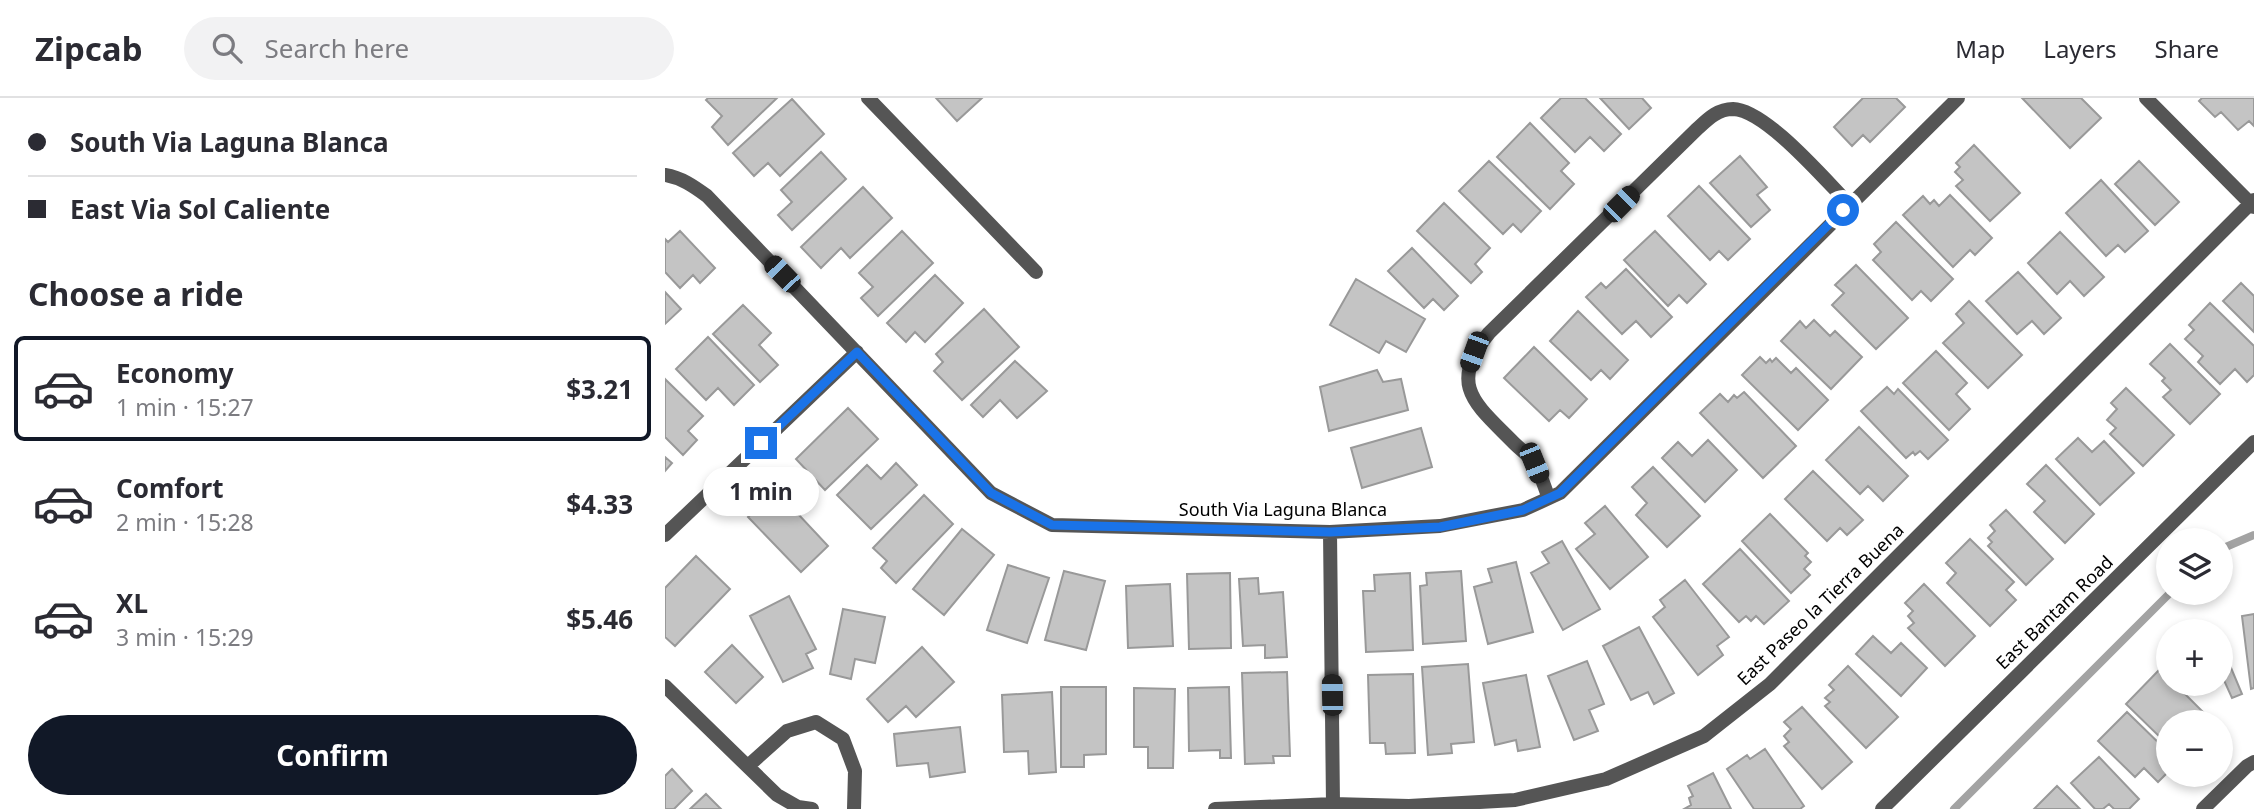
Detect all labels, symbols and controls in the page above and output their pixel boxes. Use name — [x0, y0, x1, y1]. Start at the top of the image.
search box — [184, 17, 674, 80]
text: Zipcab — [35, 26, 142, 71]
icon: search — [208, 29, 246, 67]
text: Search here — [264, 30, 409, 66]
text: Map — [1955, 32, 2005, 65]
text: Layers — [2043, 32, 2117, 65]
text: Share — [2155, 32, 2219, 65]
text: South Via Laguna Blanca — [70, 124, 389, 160]
car — [1599, 182, 1644, 226]
text: East Via Sol Caliente — [70, 191, 330, 227]
route start — [1827, 194, 1859, 226]
car — [760, 252, 805, 296]
text: Choose a ride — [28, 272, 244, 315]
car — [1457, 329, 1492, 375]
text: Economy — [116, 355, 234, 391]
icon: car — [32, 357, 95, 420]
text: $3.21 — [566, 371, 633, 407]
text: 1 min · 15:27 — [116, 391, 254, 423]
route end — [745, 427, 777, 459]
car — [1517, 440, 1552, 486]
callout: 1 min — [703, 468, 819, 516]
text: Comfort — [116, 470, 224, 506]
icon: car — [32, 472, 95, 535]
text: 1 min — [729, 475, 793, 507]
text: $4.33 — [566, 486, 633, 522]
street label: South Via Laguna Blanca — [1179, 497, 1387, 521]
text: 2 min · 15:28 — [116, 506, 254, 538]
street label: East Paseo la Tierra Buena — [1731, 518, 1909, 690]
map controls — [2156, 528, 2233, 787]
button: layers — [2156, 528, 2233, 605]
street label: East Bantam Road — [1990, 550, 2118, 674]
text: XL — [116, 585, 148, 621]
icon: car — [32, 587, 95, 650]
text: $5.46 — [566, 601, 633, 637]
button: + — [2156, 619, 2233, 696]
text: 3 min · 15:29 — [116, 621, 254, 653]
car — [1322, 674, 1343, 716]
button: − — [2156, 710, 2233, 787]
button: Confirm — [28, 715, 637, 795]

